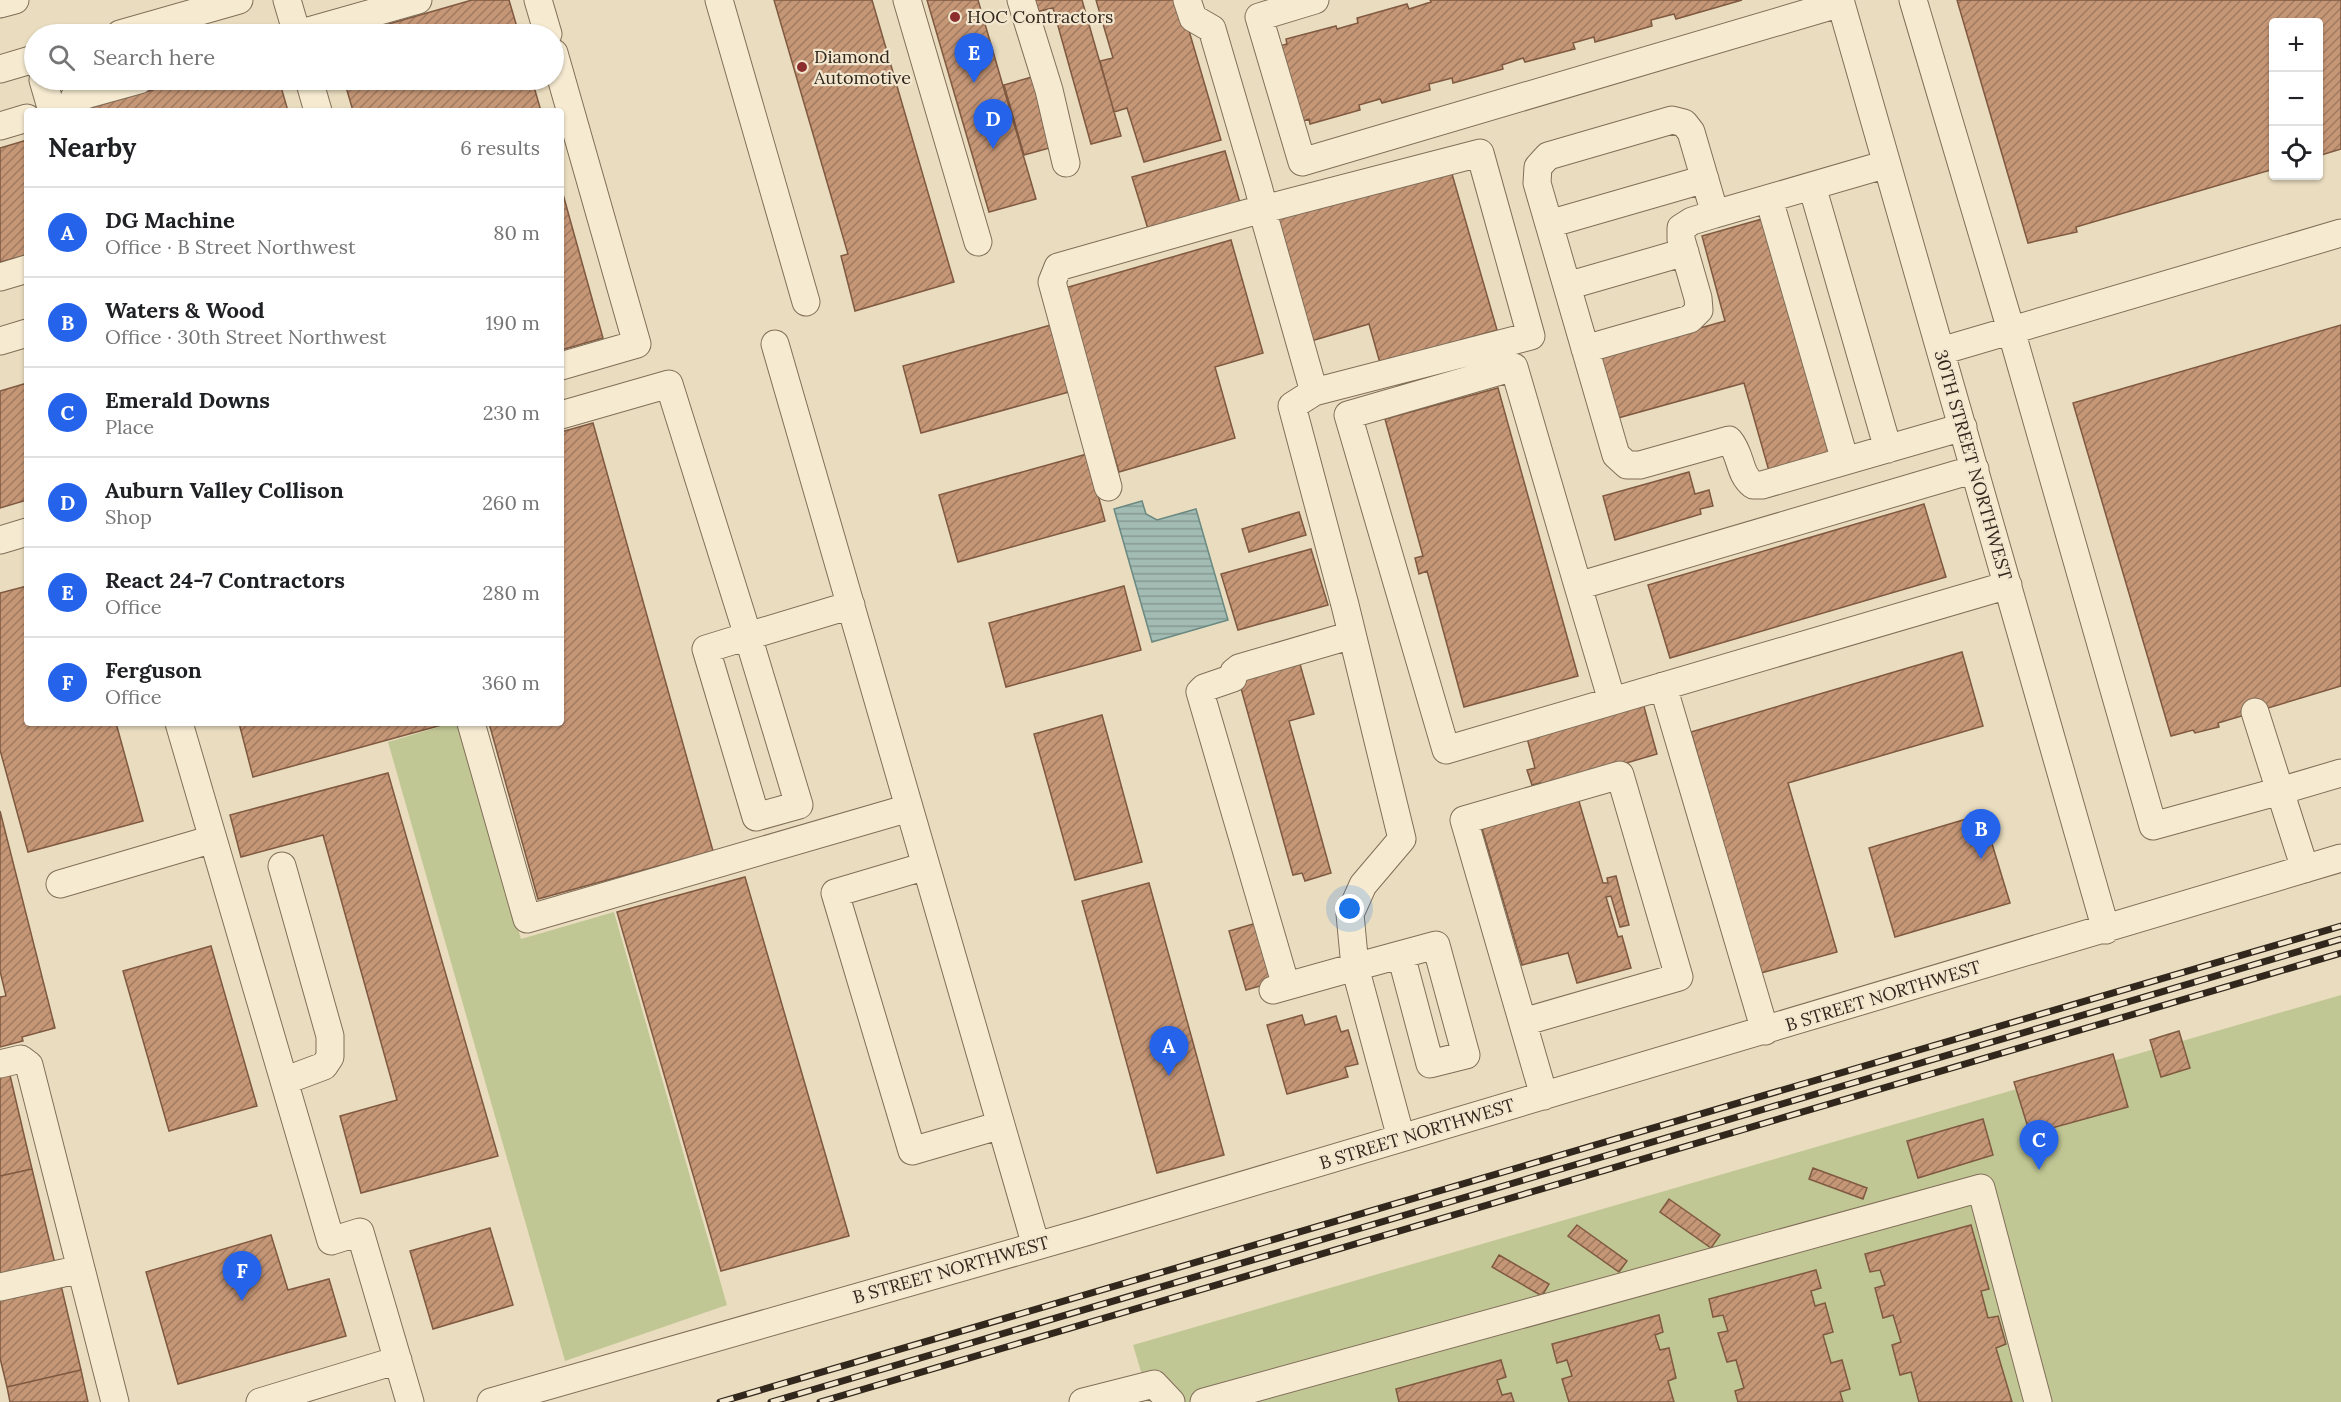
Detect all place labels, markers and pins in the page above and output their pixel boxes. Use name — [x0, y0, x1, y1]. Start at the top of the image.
place label: HOC Contractors — [967, 5, 1113, 28]
marker: HOC Contractors — [948, 10, 962, 24]
pin: E — [954, 34, 994, 83]
place label: Diamond Automotive — [813, 45, 911, 89]
marker: Diamond Automotive — [795, 60, 809, 74]
pin: D — [974, 100, 1012, 149]
pin: B — [1962, 810, 2000, 859]
pin: A — [1150, 1026, 1188, 1076]
pin: C — [2020, 1120, 2058, 1170]
pin: F — [222, 1252, 262, 1301]

